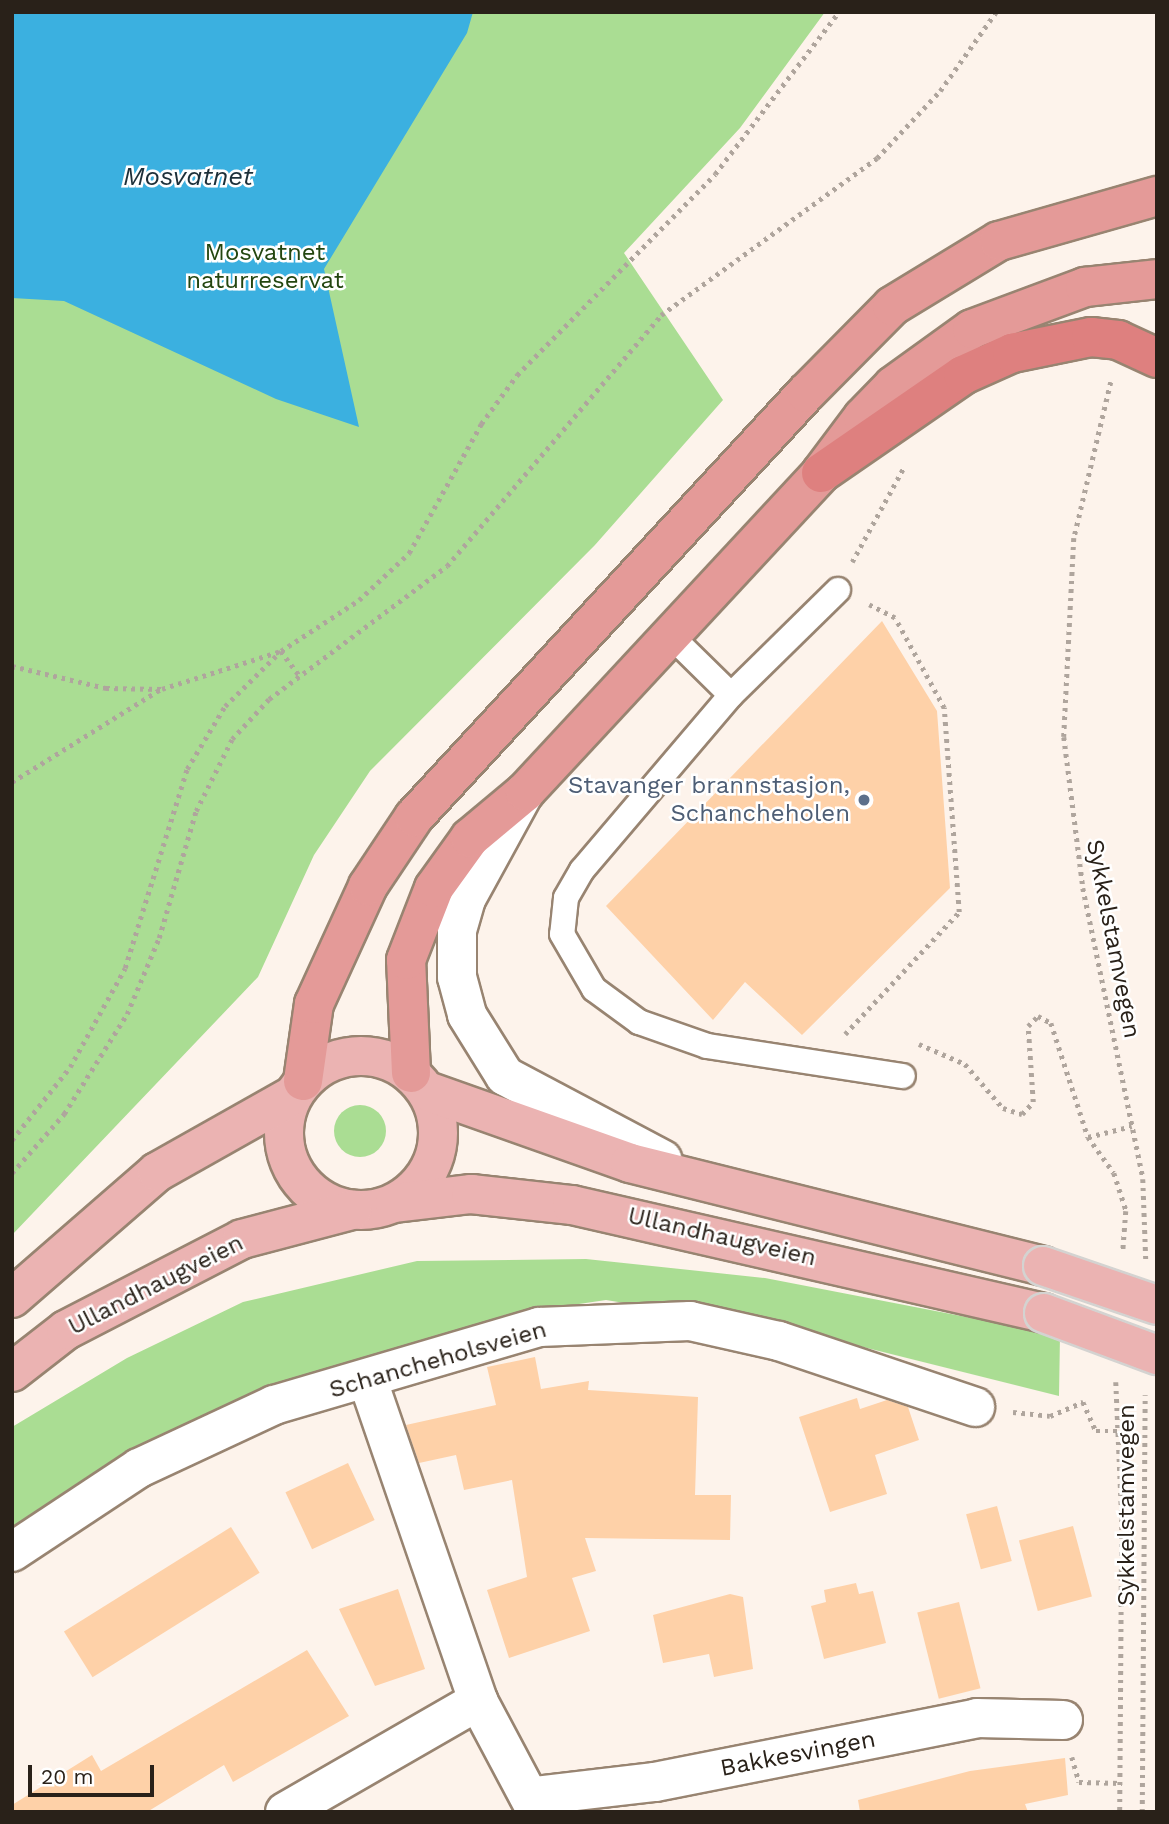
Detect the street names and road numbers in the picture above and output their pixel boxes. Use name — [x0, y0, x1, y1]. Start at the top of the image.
street label: Sykkelstamvegen — [1080, 837, 1146, 1041]
street label: Ullandhaugveien — [625, 1201, 819, 1273]
street label: Ullandhaugveien — [64, 1228, 248, 1342]
street label: Schancheholsveien — [326, 1315, 550, 1405]
street label: Sykkelstamvegen — [1113, 1404, 1141, 1606]
street label: Bakkesvingen — [718, 1725, 878, 1783]

